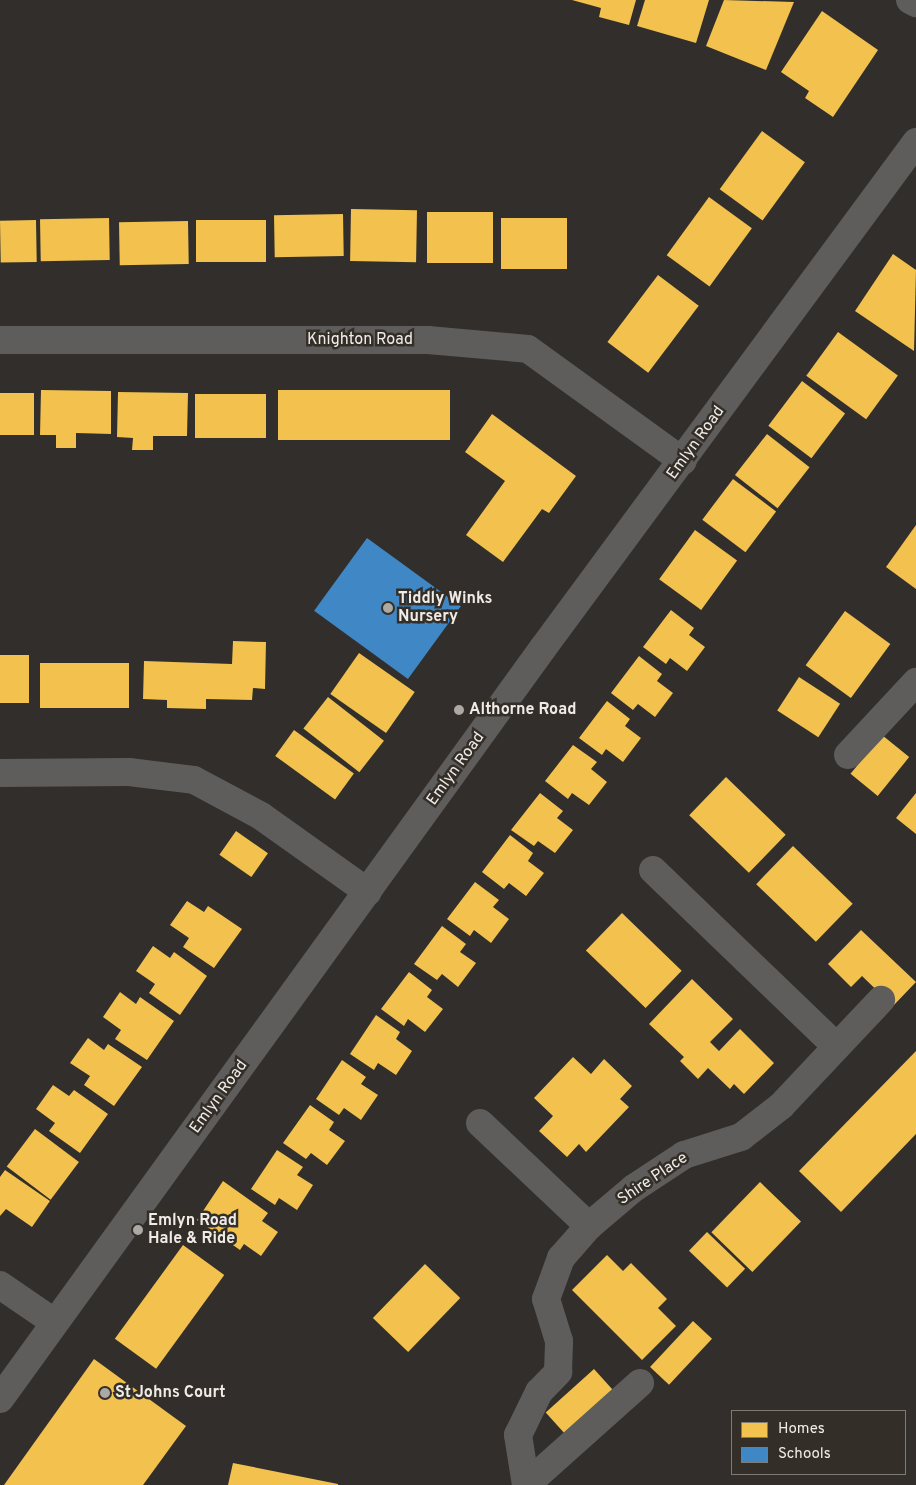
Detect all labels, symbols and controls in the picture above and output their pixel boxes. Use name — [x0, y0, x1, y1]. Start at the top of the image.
street label: Knighton Road — [307, 330, 413, 350]
street label: Emlyn Road — [663, 403, 729, 483]
place label: Tiddly Winks Nursery — [398, 589, 492, 627]
marker: Tiddly Winks Nursery — [382, 602, 394, 614]
place label: Althorne Road — [469, 700, 576, 720]
marker: Althorne Road — [453, 704, 465, 716]
street label: Emlyn Road — [423, 729, 489, 809]
street label: Emlyn Road — [186, 1057, 252, 1137]
street label: Shire Place — [614, 1149, 692, 1209]
place label: Emlyn Road Hale & Ride — [148, 1211, 237, 1249]
marker: Emlyn Road Hale & Ride — [132, 1224, 144, 1236]
place label: St Johns Court — [115, 1383, 226, 1403]
marker: St Johns Court — [99, 1387, 111, 1399]
legend — [731, 1410, 906, 1475]
text: Homes — [778, 1420, 825, 1439]
text: Schools — [778, 1445, 831, 1464]

